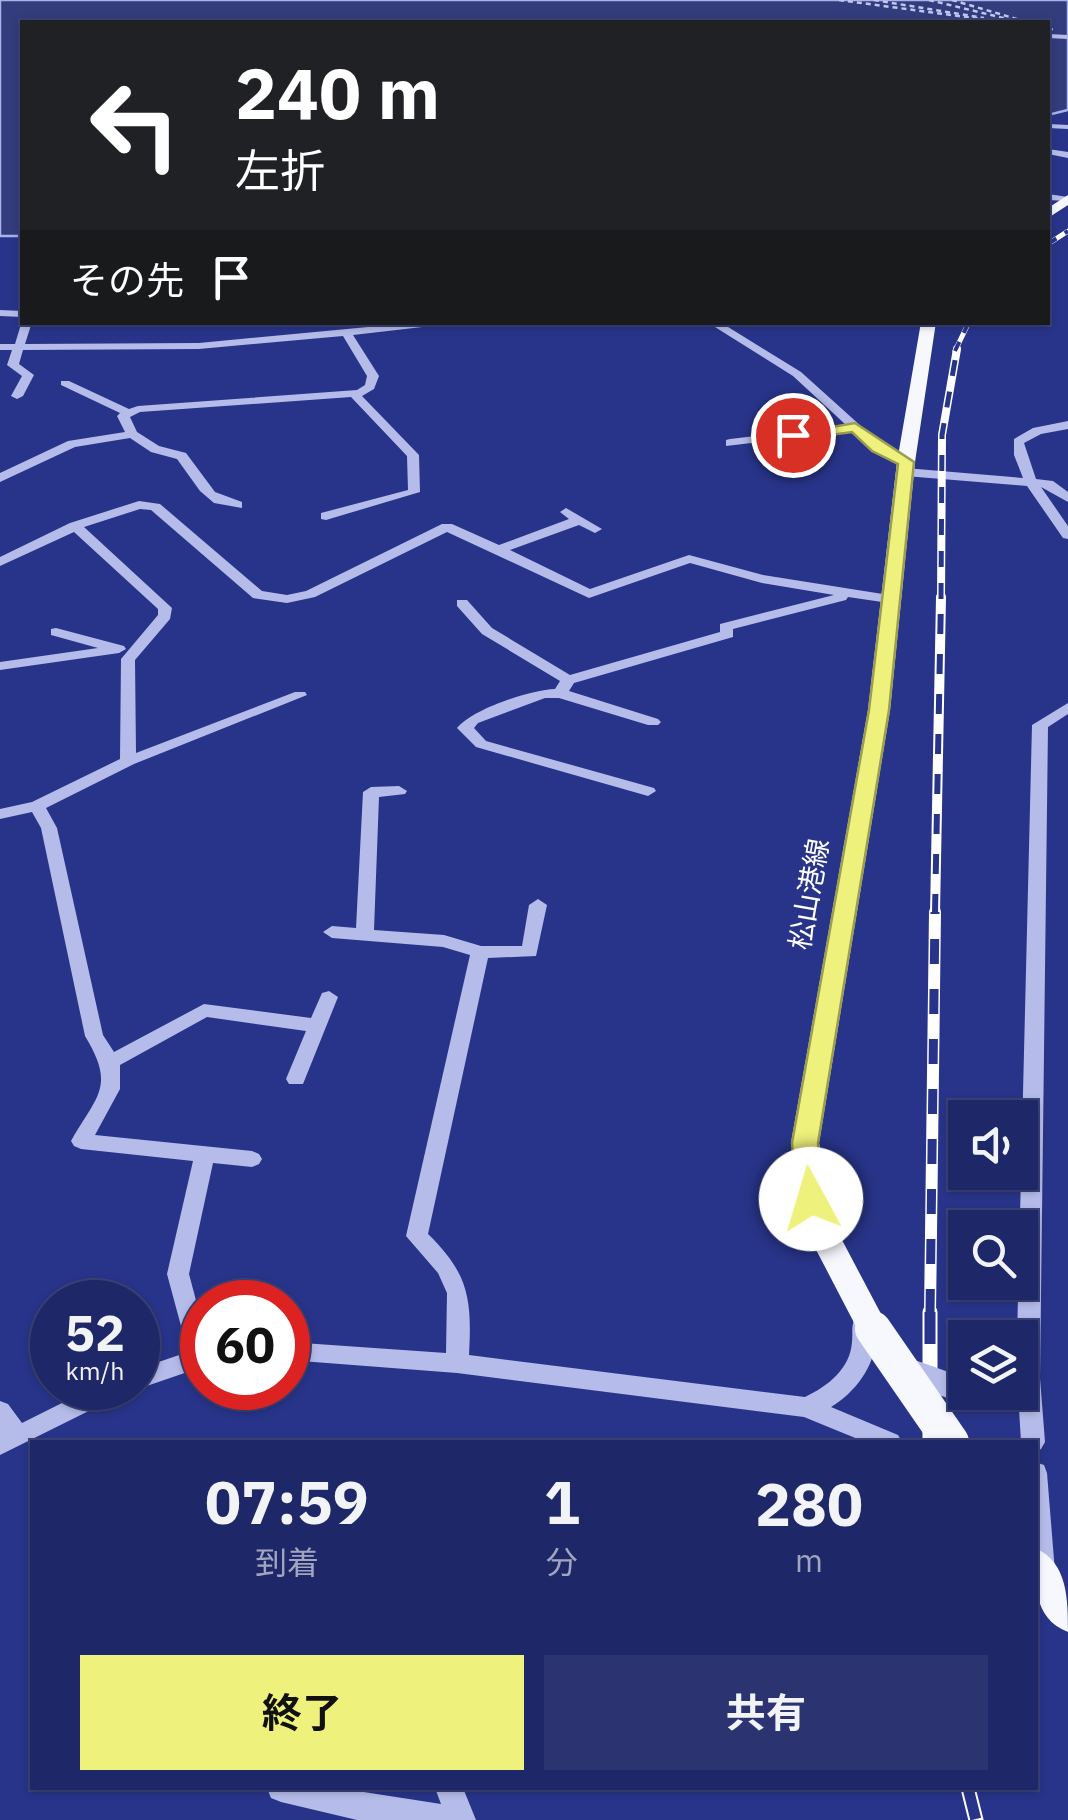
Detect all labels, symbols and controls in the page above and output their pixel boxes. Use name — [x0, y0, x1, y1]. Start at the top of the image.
text: 240 m — [235, 47, 440, 138]
icon: left — [70, 60, 200, 190]
text: 左折 — [235, 141, 325, 199]
icon: arrive — [204, 250, 259, 305]
text: その先 — [70, 255, 184, 304]
pin — [751, 393, 836, 478]
icon: arrive — [766, 408, 821, 463]
street label: 松山港線 — [781, 836, 836, 952]
map controls — [948, 1100, 1038, 1410]
button: sound — [948, 1100, 1038, 1190]
position arrow — [759, 1147, 863, 1251]
button: search — [948, 1210, 1038, 1300]
speed limit sign: 60 — [180, 1280, 310, 1410]
text: 52 — [65, 1300, 125, 1365]
button: layers — [948, 1320, 1038, 1410]
text: km/h — [66, 1354, 124, 1387]
text: 07:59 — [205, 1462, 369, 1541]
text: 1 — [544, 1462, 580, 1541]
text: 280 — [755, 1464, 863, 1543]
text: m — [795, 1539, 823, 1581]
text: 到着 — [255, 1541, 319, 1583]
text: 分 — [546, 1541, 578, 1583]
button: 終了 — [80, 1655, 524, 1770]
button: 共有 — [544, 1655, 988, 1770]

